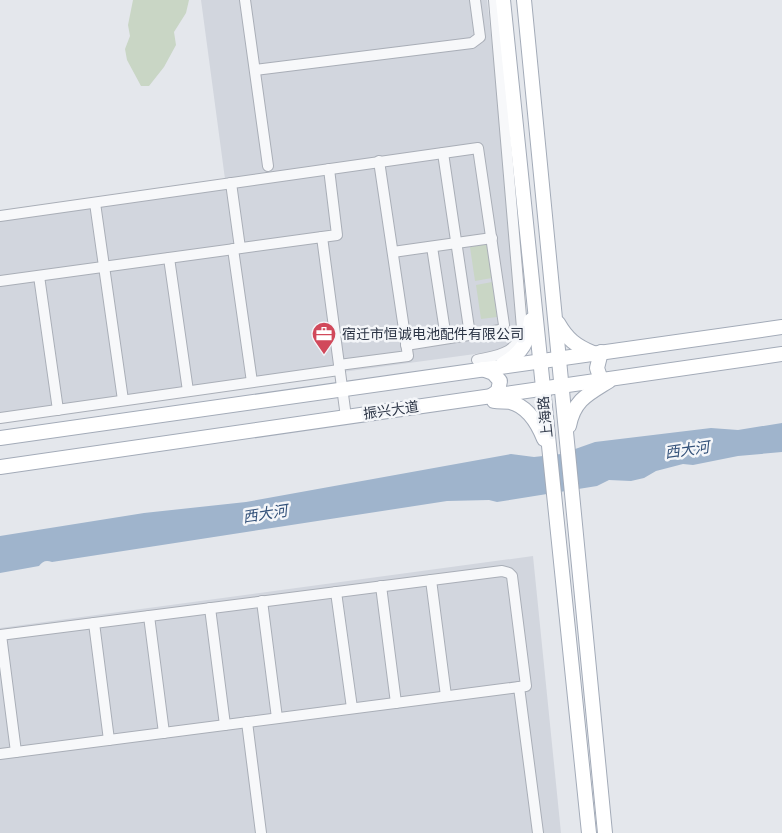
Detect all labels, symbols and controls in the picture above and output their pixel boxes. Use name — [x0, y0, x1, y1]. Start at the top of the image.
office icon: 宿迁市恒诚电池配件有限公司 — [311, 321, 337, 355]
place label: 宿迁市恒诚电池配件有限公司 — [342, 326, 524, 343]
street label: 上海路 — [535, 395, 556, 439]
street label: 振兴大道 — [362, 398, 420, 423]
water label: 西大河 — [663, 438, 714, 463]
water label: 西大河 — [241, 501, 292, 527]

